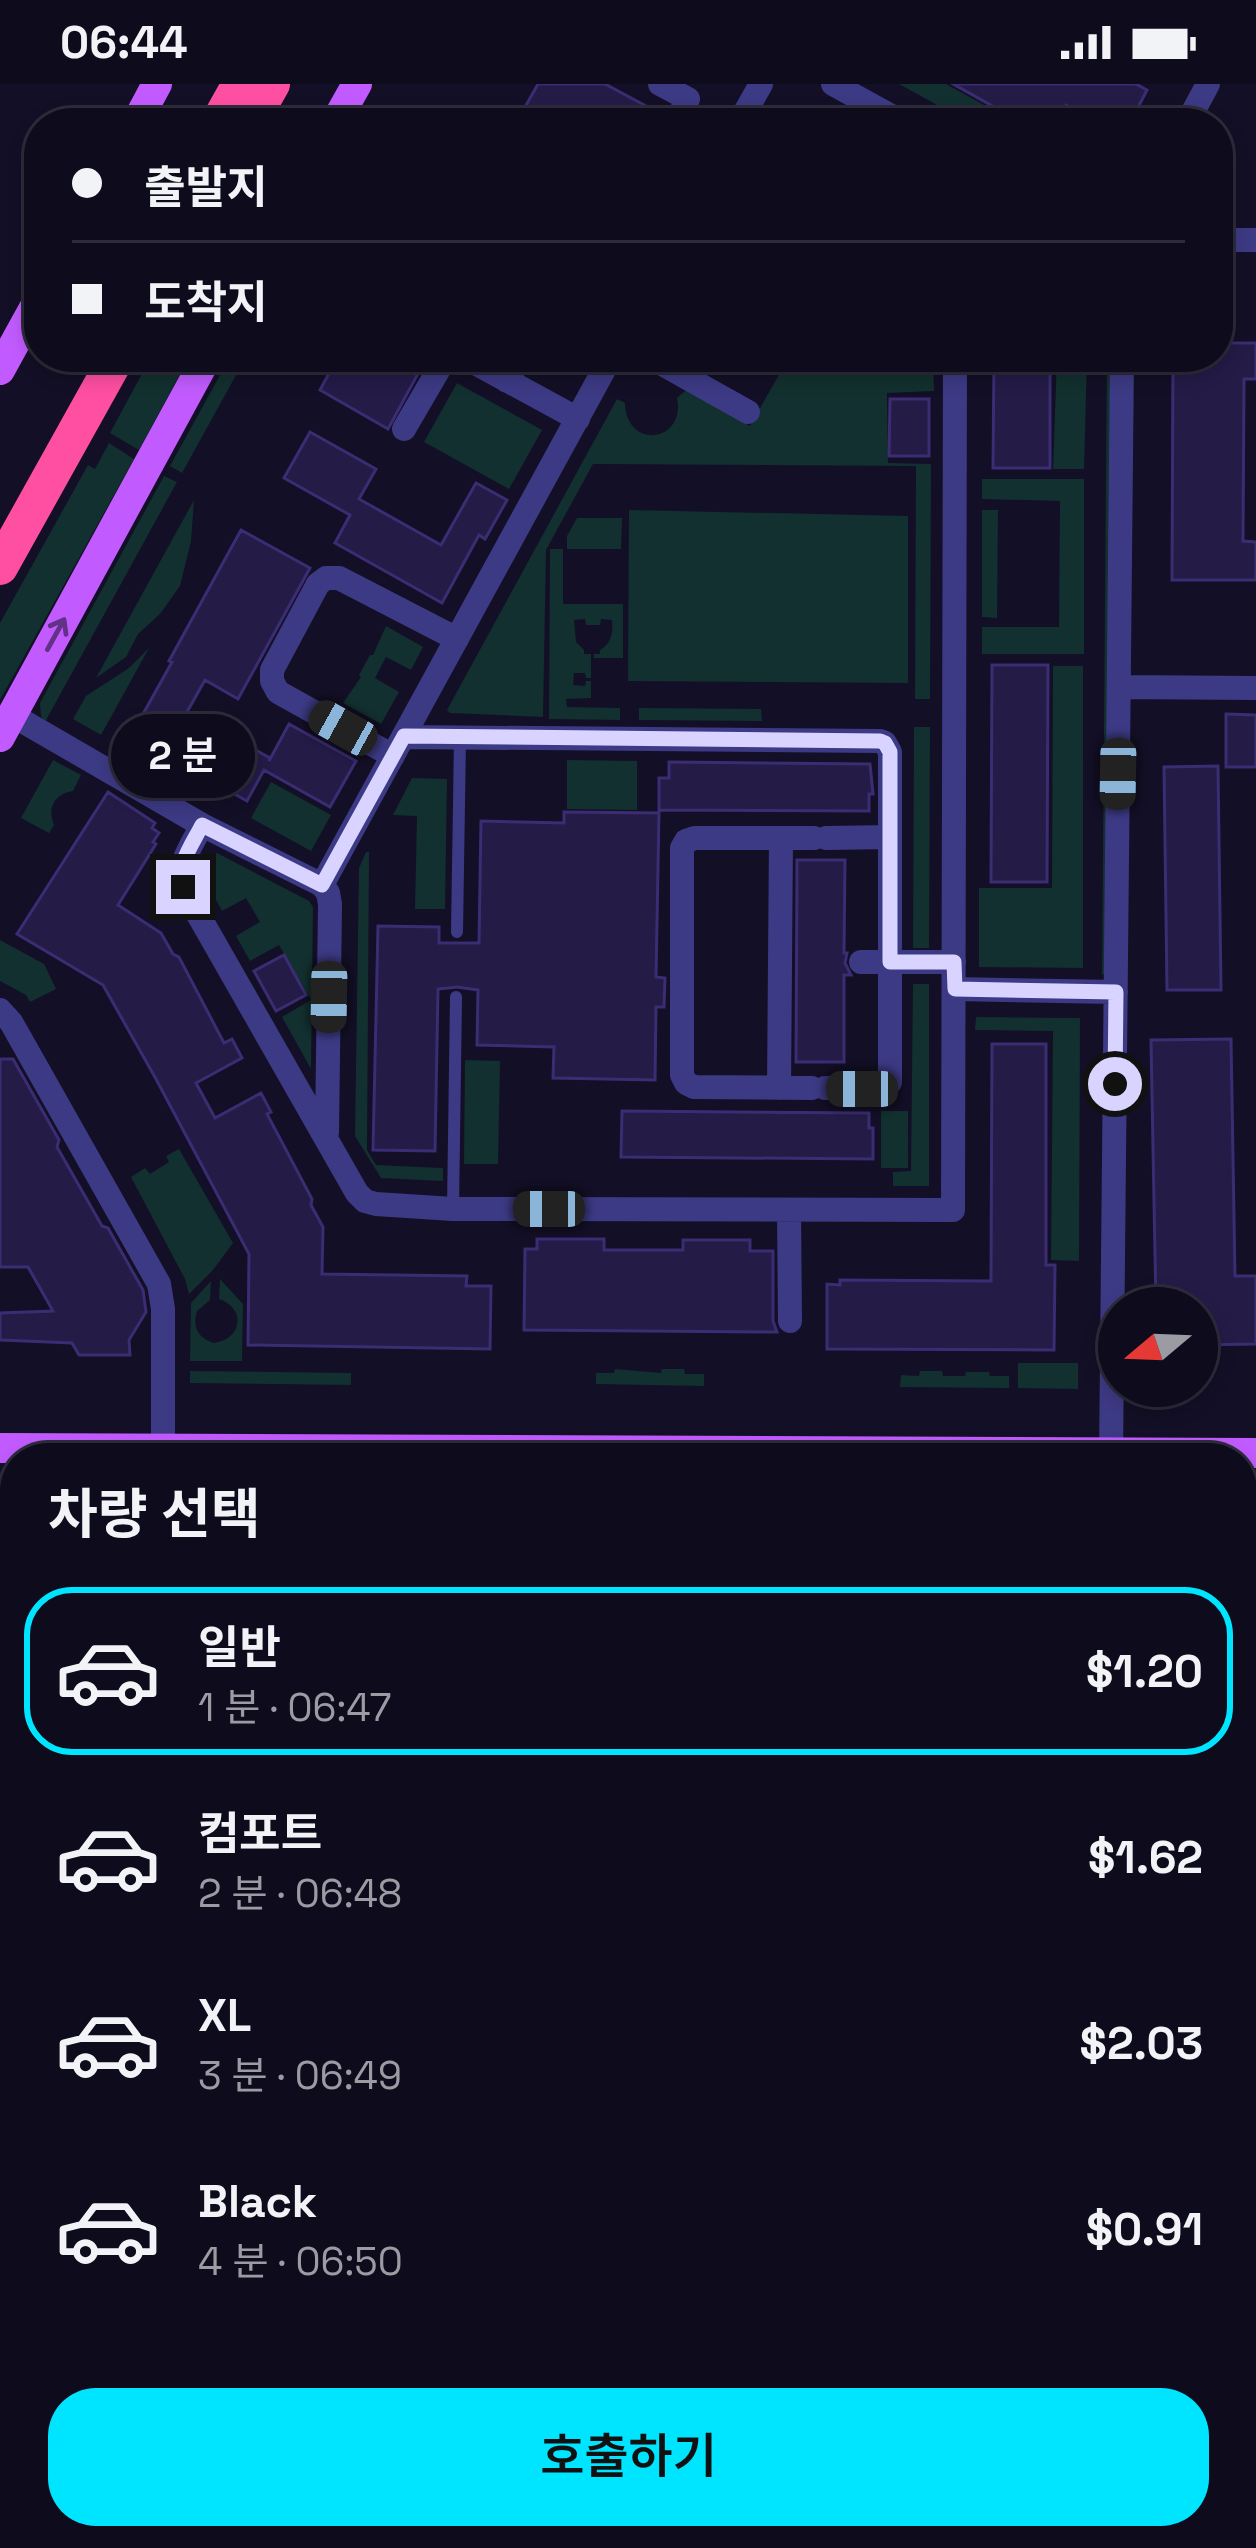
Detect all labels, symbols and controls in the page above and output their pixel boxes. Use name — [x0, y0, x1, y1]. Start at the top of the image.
text: 06:44 — [60, 14, 188, 71]
text: 출발지 — [144, 159, 268, 216]
text: 도착지 — [144, 274, 268, 331]
one-way arrow — [45, 617, 68, 652]
car — [303, 695, 383, 761]
callout: 2 분 — [111, 713, 255, 797]
text: 2 분 — [149, 731, 217, 780]
car — [1099, 738, 1137, 810]
route end — [156, 860, 210, 914]
car — [310, 961, 348, 1033]
route start — [1088, 1057, 1142, 1111]
car — [826, 1071, 898, 1107]
car — [513, 1191, 585, 1227]
north arrow — [1098, 1287, 1218, 1407]
map controls — [1098, 1287, 1218, 1407]
text: 차량 선택 — [48, 1480, 260, 1549]
icon: car — [54, 1617, 162, 1725]
text: 일반 — [198, 1619, 281, 1676]
text: $1.20 — [1086, 1643, 1203, 1700]
text: 1 분 · 06:47 — [198, 1683, 391, 1732]
icon: car — [54, 1803, 162, 1911]
text: 컴포트 — [198, 1805, 322, 1862]
text: $1.62 — [1088, 1829, 1203, 1886]
text: 2 분 · 06:48 — [198, 1869, 402, 1918]
text: XL — [198, 1987, 251, 2044]
icon: car — [54, 1989, 162, 2097]
text: $2.03 — [1080, 2015, 1203, 2072]
text: 3 분 · 06:49 — [198, 2051, 402, 2100]
text: Black — [198, 2173, 317, 2230]
icon: car — [54, 2175, 162, 2283]
text: $0.91 — [1086, 2201, 1203, 2258]
text: 4 분 · 06:50 — [198, 2237, 403, 2286]
button: 호출하기 — [48, 2388, 1209, 2526]

